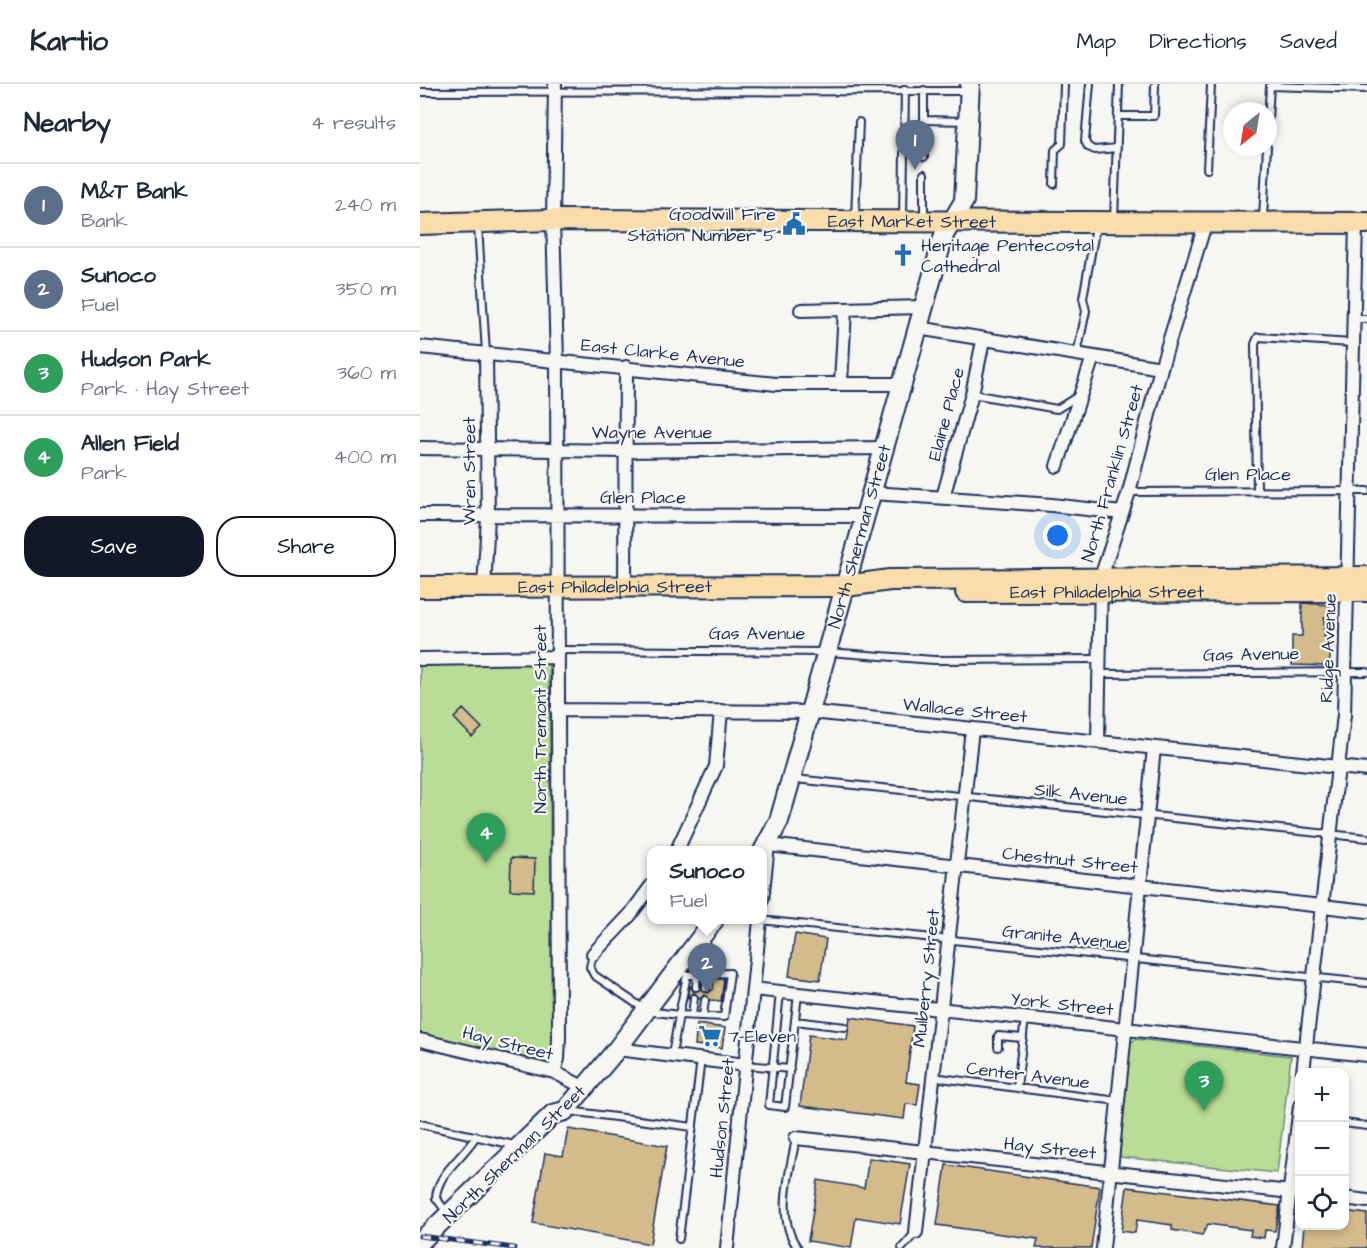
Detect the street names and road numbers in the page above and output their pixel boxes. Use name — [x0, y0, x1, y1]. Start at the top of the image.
street label: East Market Street — [828, 209, 997, 235]
street label: East Clarke Avenue — [580, 332, 746, 375]
street label: Elaine Place — [922, 364, 971, 464]
street label: North Franklin Street — [1075, 381, 1150, 565]
street label: Wren Street — [457, 416, 482, 525]
street label: Wayne Avenue — [592, 420, 712, 446]
street label: North Sherman Street — [822, 441, 898, 631]
street label: Glen Place — [1205, 462, 1291, 487]
street label: Glen Place — [600, 485, 686, 510]
street label: East Philadelphia Street — [518, 574, 713, 600]
street label: East Philadelphia Street — [1010, 579, 1205, 605]
street label: Ridge Avenue — [1314, 593, 1344, 703]
street label: Gas Avenue — [709, 621, 805, 646]
street label: North Tremont Street — [528, 624, 553, 813]
street label: Gas Avenue — [1203, 641, 1300, 668]
street label: Wallace Street — [902, 692, 1029, 730]
street label: Silk Avenue — [1033, 777, 1129, 812]
street label: Chestnut Street — [1001, 841, 1140, 880]
street label: Mulberry Street — [907, 907, 947, 1049]
street label: Granite Avenue — [1001, 918, 1129, 957]
street label: York Street — [1009, 987, 1115, 1022]
street label: Hay Street — [460, 1020, 557, 1068]
street label: Hudson Street — [704, 1056, 741, 1179]
street label: Center Avenue — [965, 1056, 1091, 1095]
street label: North Sherman Street — [437, 1079, 592, 1229]
street label: Hay Street — [1002, 1131, 1098, 1167]

